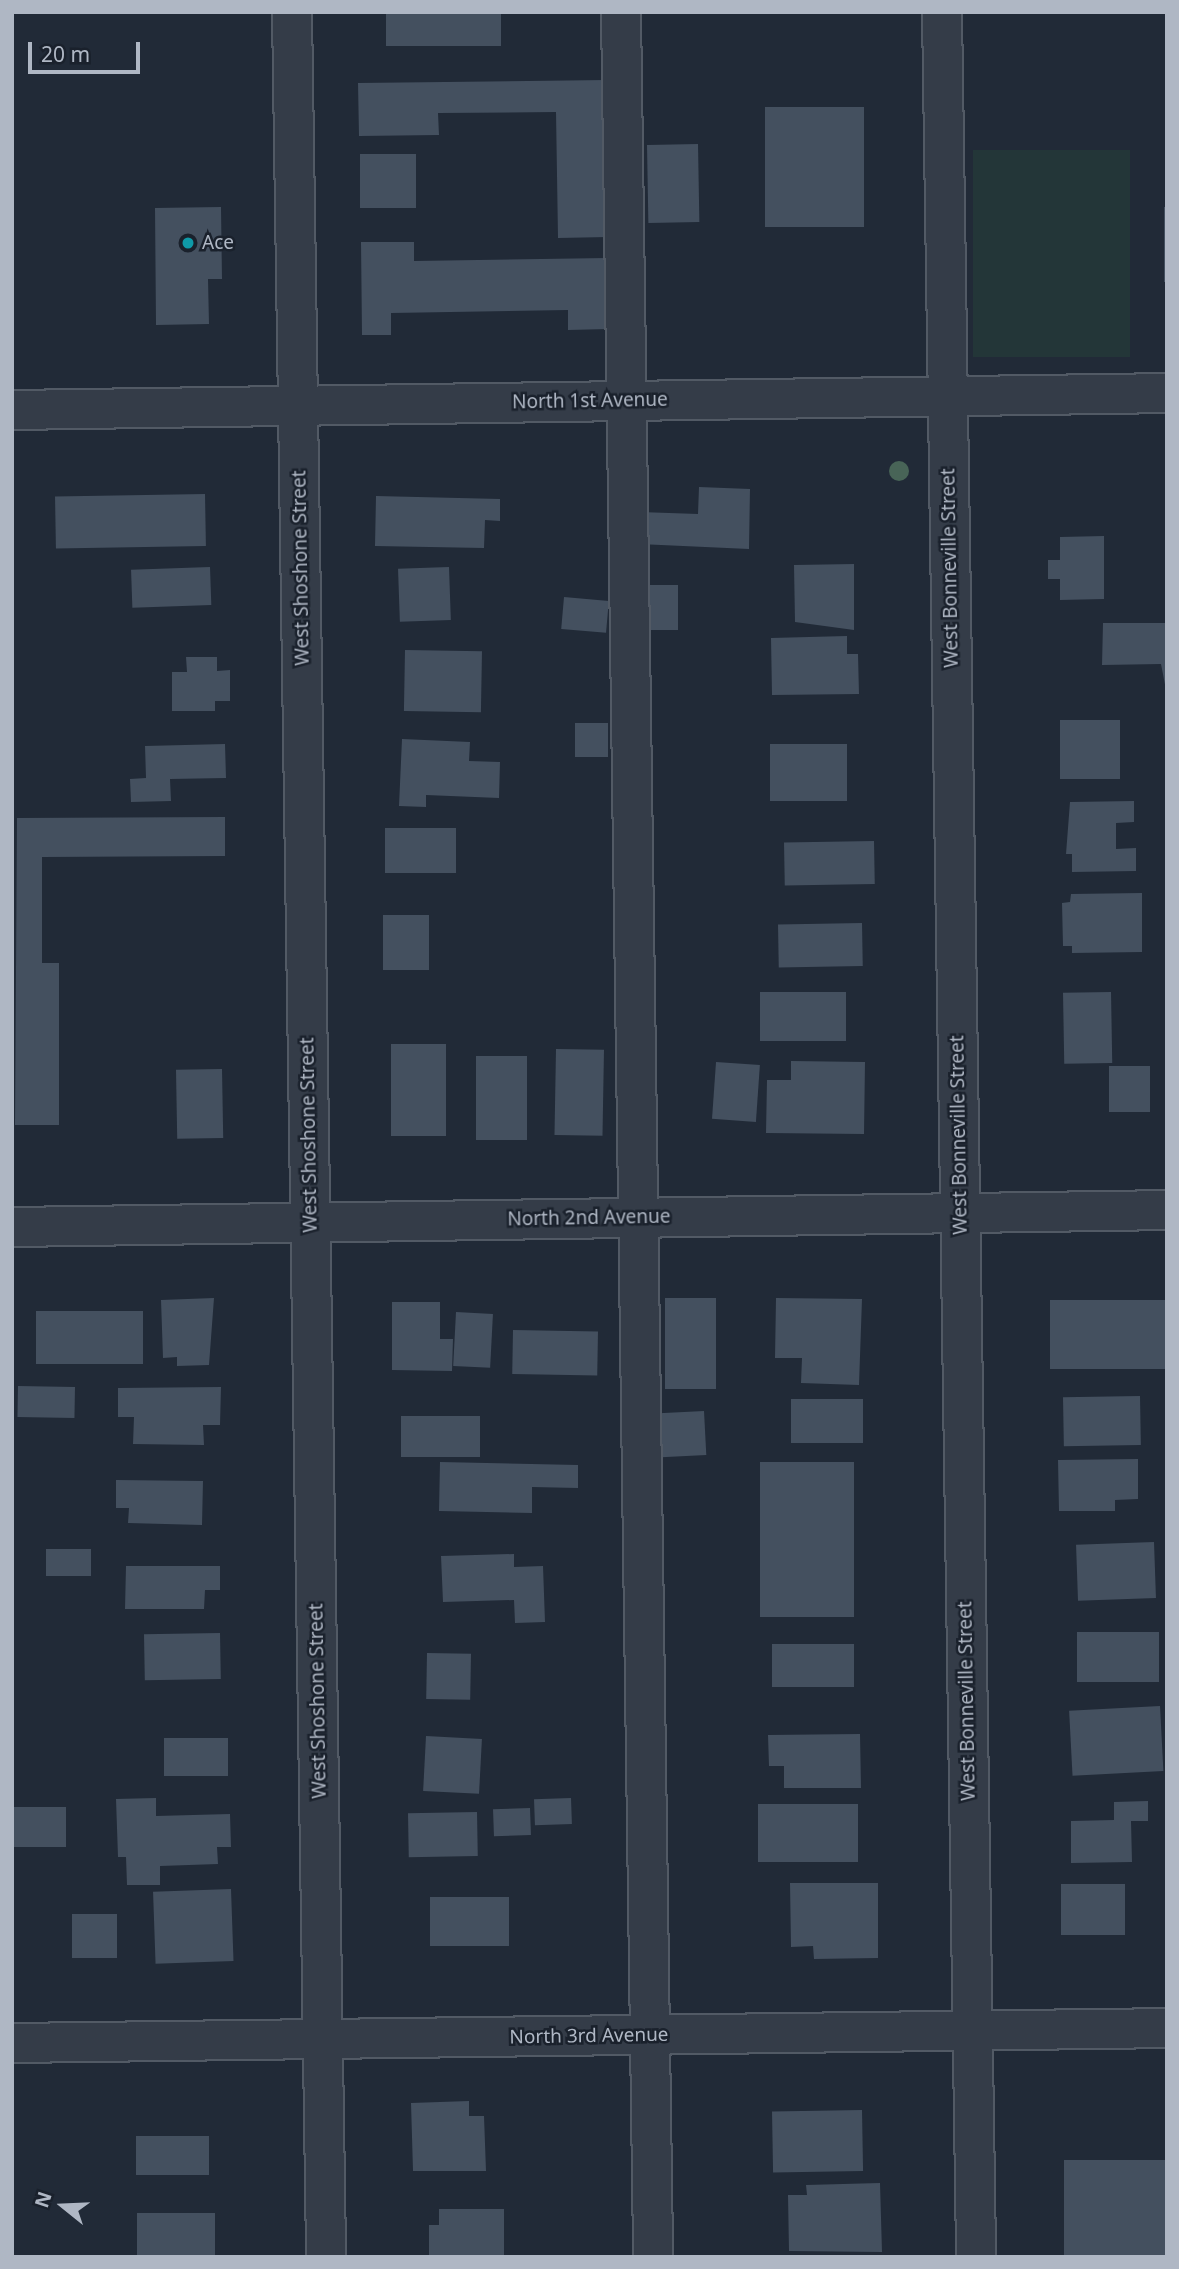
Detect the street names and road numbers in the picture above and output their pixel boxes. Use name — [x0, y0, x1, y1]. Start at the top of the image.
street label: North 1st Avenue — [512, 388, 668, 414]
street label: West Bonneville Street — [937, 468, 963, 668]
street label: West Shoshone Street — [288, 470, 314, 666]
street label: West Bonneville Street — [946, 1035, 972, 1235]
street label: West Shoshone Street — [296, 1037, 322, 1233]
street label: North 2nd Avenue — [507, 1205, 671, 1231]
street label: West Bonneville Street — [954, 1601, 980, 1801]
street label: West Shoshone Street — [305, 1603, 331, 1799]
street label: North 3rd Avenue — [509, 2023, 669, 2049]

